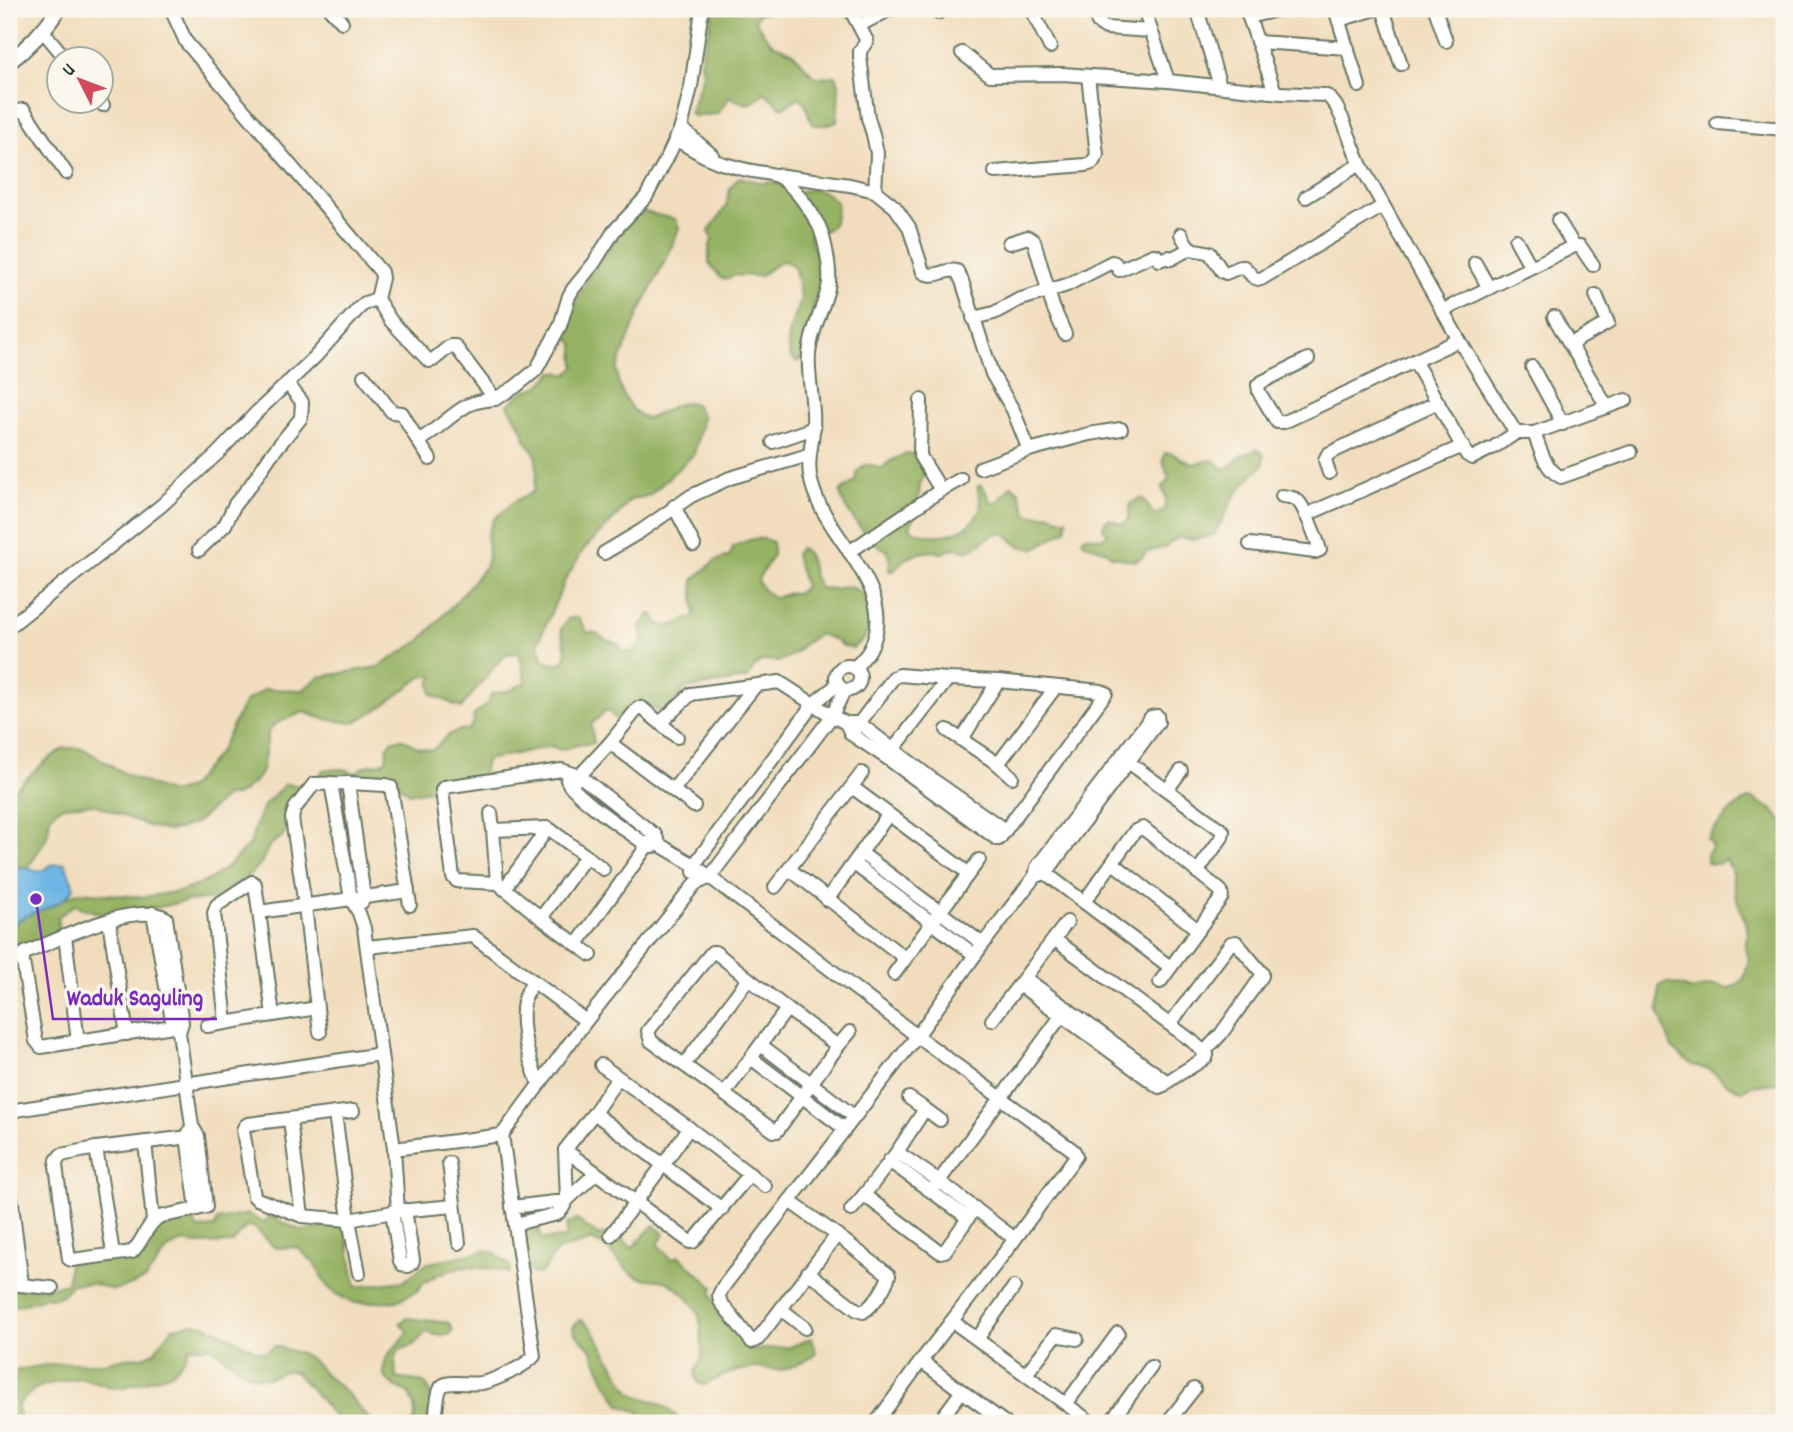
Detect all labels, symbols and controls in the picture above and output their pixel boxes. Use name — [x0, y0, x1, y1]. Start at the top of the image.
north arrow — [46, 46, 116, 116]
text: U — [57, 59, 83, 83]
callout: Waduk Saguling — [53, 974, 217, 1019]
text: Waduk Saguling — [67, 983, 203, 1017]

